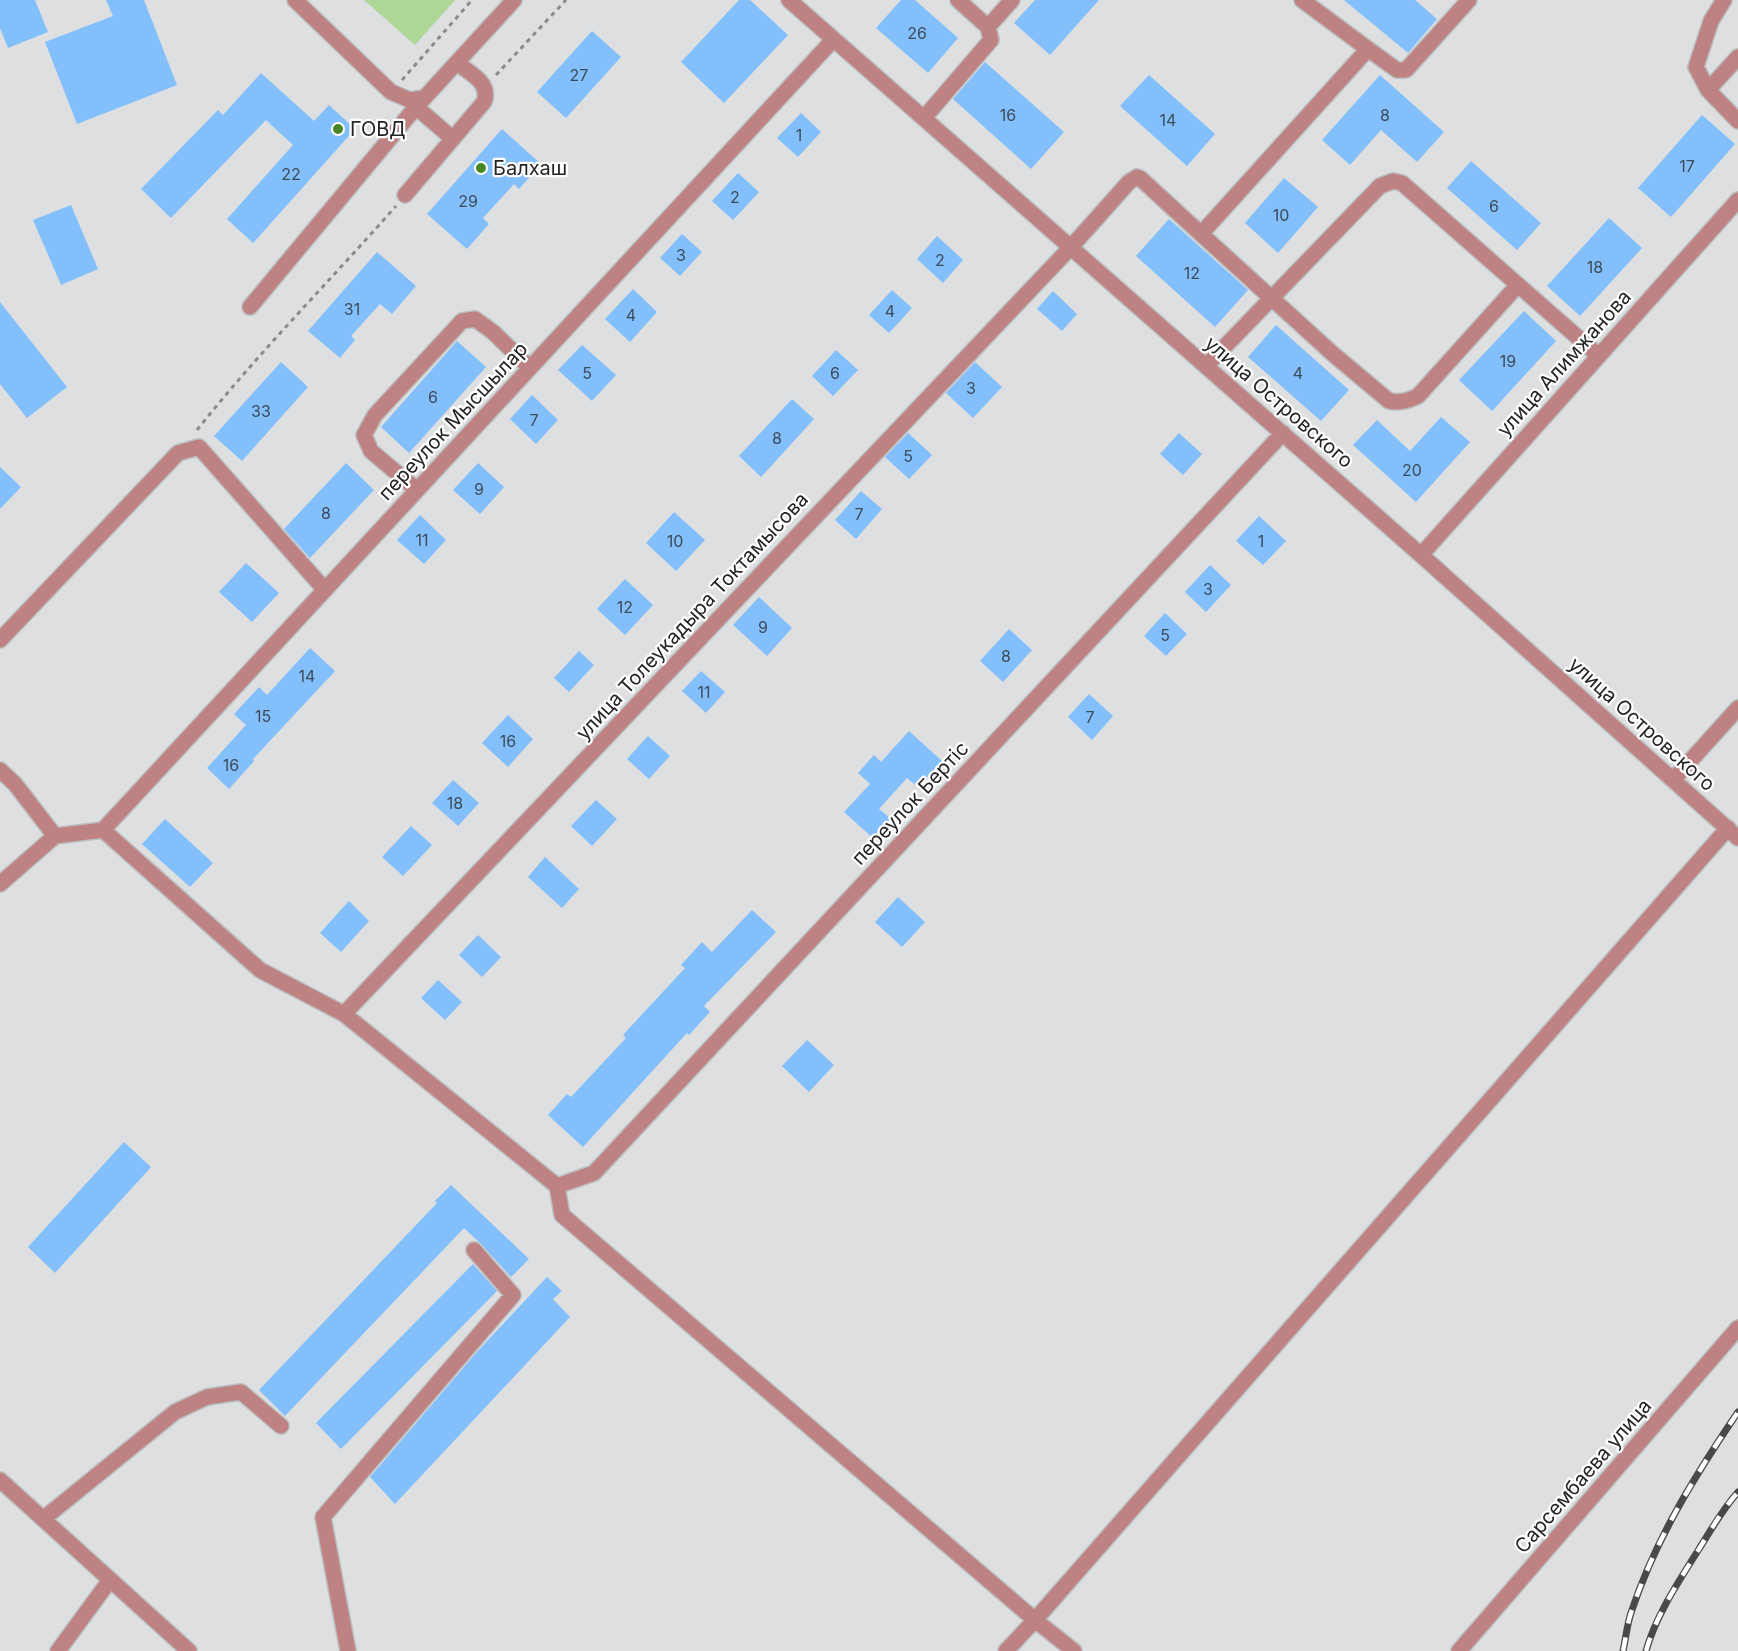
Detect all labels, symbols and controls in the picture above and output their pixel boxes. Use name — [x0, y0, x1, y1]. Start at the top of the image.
house number: 26 — [907, 23, 927, 43]
house number: 27 — [570, 65, 588, 85]
house number: 16 — [1000, 105, 1016, 125]
house number: 8 — [1380, 105, 1390, 125]
house number: 14 — [1160, 110, 1176, 130]
place label: ГОВД — [350, 117, 406, 141]
marker: ГОВД — [331, 122, 345, 136]
house number: 1 — [796, 125, 802, 145]
place label: Балхаш — [493, 156, 567, 180]
house number: 17 — [1679, 156, 1695, 176]
marker: Балхаш — [474, 161, 488, 175]
house number: 22 — [281, 164, 301, 184]
house number: 2 — [730, 187, 740, 207]
house number: 29 — [458, 191, 478, 211]
house number: 6 — [1489, 196, 1499, 216]
house number: 10 — [1273, 205, 1289, 225]
house number: 3 — [676, 245, 686, 265]
house number: 2 — [935, 250, 945, 270]
house number: 18 — [1587, 257, 1603, 277]
house number: 12 — [1184, 263, 1200, 283]
street label: улица Алимжанова — [1492, 285, 1636, 441]
house number: 31 — [344, 299, 360, 319]
house number: 4 — [885, 301, 895, 321]
house number: 4 — [626, 305, 636, 325]
street label: улица Островского — [1200, 331, 1358, 473]
street label: переулок Мысшылар — [373, 337, 533, 505]
house number: 19 — [1500, 351, 1516, 371]
house number: 5 — [582, 363, 592, 383]
house number: 6 — [830, 363, 840, 383]
house number: 4 — [1293, 363, 1303, 383]
house number: 3 — [966, 378, 976, 398]
house number: 6 — [428, 387, 438, 407]
house number: 33 — [251, 401, 271, 421]
house number: 7 — [529, 410, 539, 430]
house number: 8 — [772, 428, 782, 448]
house number: 5 — [903, 446, 913, 466]
house number: 20 — [1402, 460, 1422, 480]
house number: 9 — [474, 479, 484, 499]
street label: улица Толеукадыра Токтамысова — [571, 487, 813, 745]
house number: 8 — [321, 503, 331, 523]
house number: 7 — [854, 504, 864, 524]
house number: 11 — [415, 530, 429, 550]
house number: 10 — [667, 531, 683, 551]
house number: 1 — [1258, 531, 1264, 551]
house number: 3 — [1203, 579, 1213, 599]
house number: 12 — [617, 597, 633, 617]
house number: 9 — [758, 617, 768, 637]
house number: 5 — [1160, 625, 1170, 645]
house number: 8 — [1001, 646, 1011, 666]
street label: улица Островского — [1564, 652, 1720, 796]
house number: 14 — [299, 666, 315, 686]
house number: 11 — [697, 682, 711, 702]
house number: 15 — [255, 706, 271, 726]
house number: 7 — [1085, 707, 1095, 727]
house number: 16 — [500, 731, 516, 751]
street label: переулок Бертіс — [847, 736, 973, 870]
house number: 16 — [223, 755, 239, 775]
house number: 18 — [447, 793, 463, 813]
street label: Сарсембаева улица — [1510, 1394, 1656, 1558]

